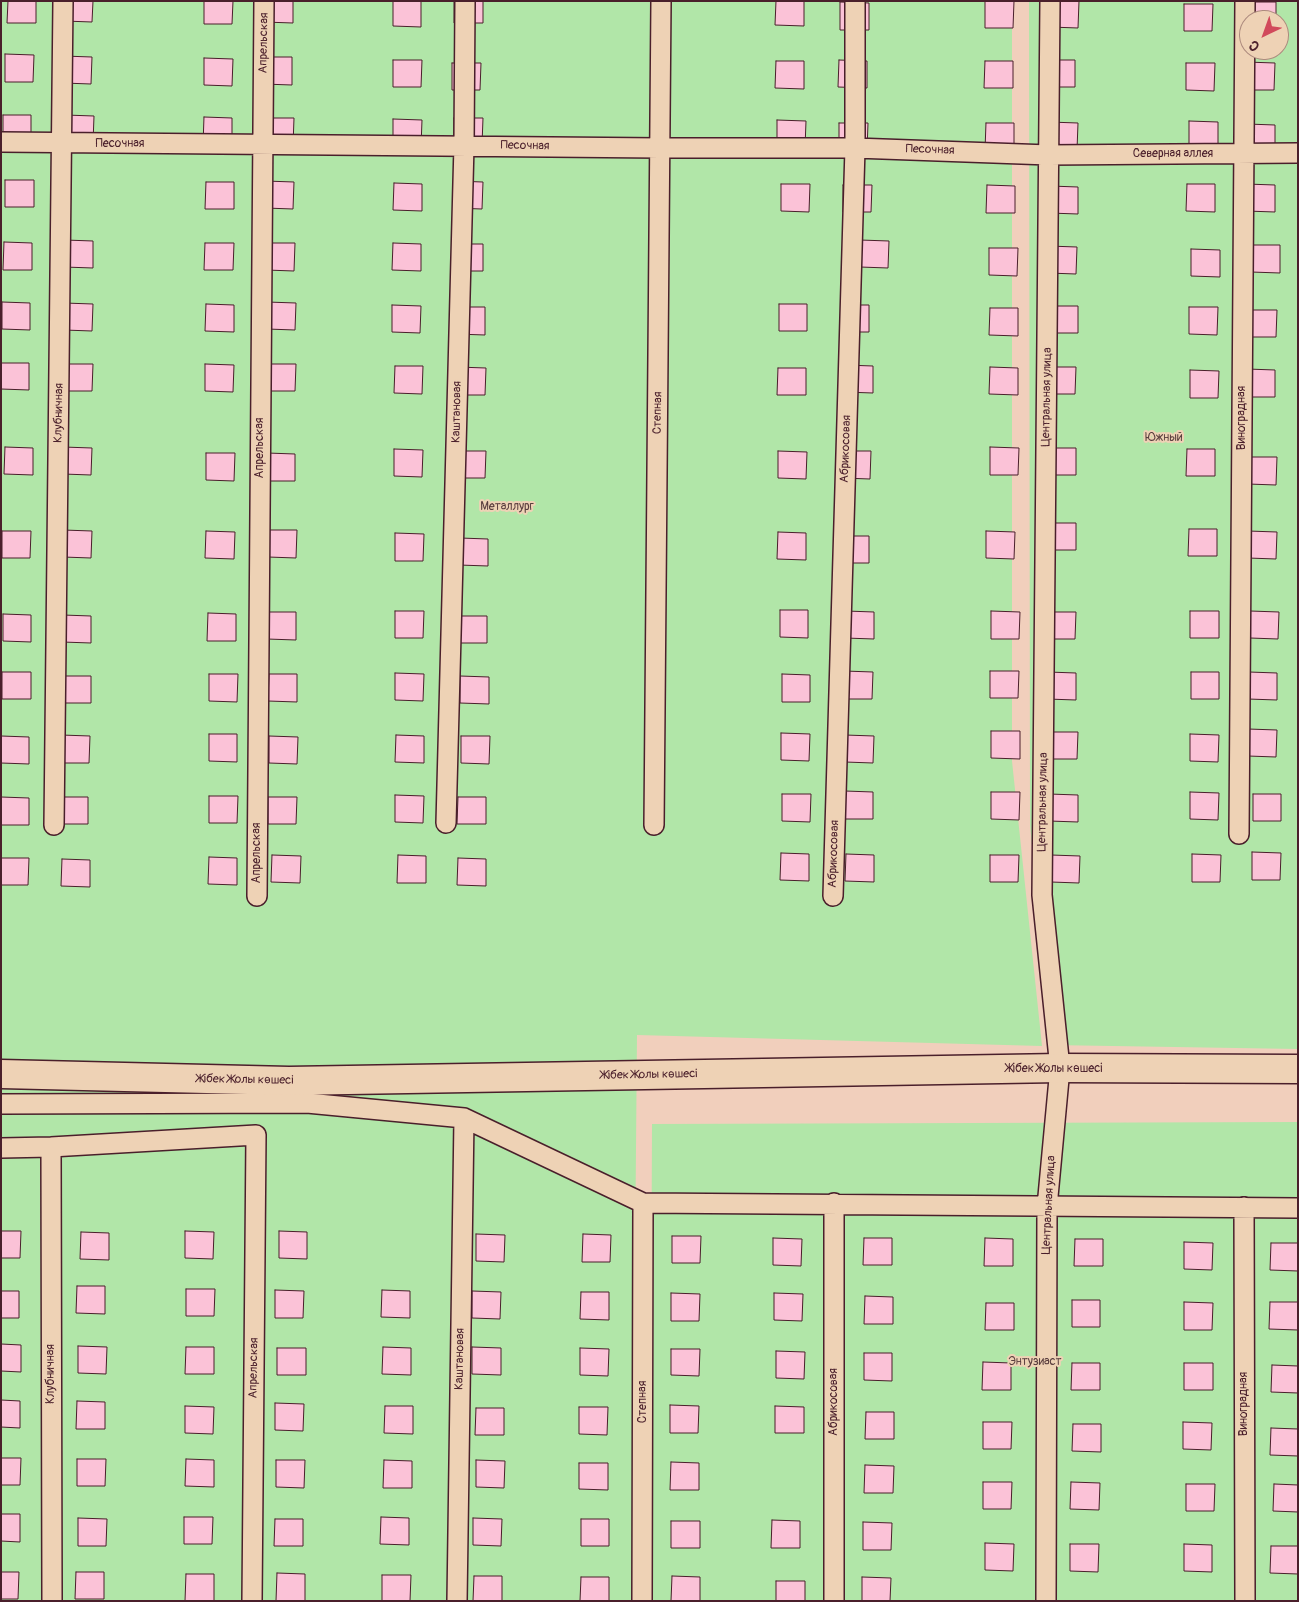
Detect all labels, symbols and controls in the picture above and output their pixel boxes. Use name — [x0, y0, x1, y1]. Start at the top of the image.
north arrow — [1239, 10, 1289, 60]
street label: Апрельская — [256, 12, 272, 74]
text: С — [1245, 37, 1263, 55]
street label: Песочная — [96, 137, 144, 151]
street label: Песочная — [500, 138, 550, 154]
street label: Песочная — [905, 142, 955, 158]
street label: Северная аллея — [1133, 147, 1213, 161]
street label: Центральная улица — [1039, 347, 1055, 447]
street label: Каштановая — [449, 381, 465, 443]
street label: Клубничная — [51, 383, 67, 443]
street label: Виноградная — [1235, 386, 1249, 450]
street label: Степная — [650, 392, 666, 434]
street label: Абрикосовая — [838, 415, 854, 483]
street label: Апрельская — [253, 418, 267, 478]
park label: Южный — [1145, 431, 1183, 445]
park label: Металлург — [480, 500, 534, 514]
street label: Центральная улица — [1035, 752, 1051, 852]
street label: Абрикосовая — [826, 820, 842, 888]
street label: Апрельская — [250, 823, 264, 883]
street label: Жібек Жолы көшесі — [1006, 1062, 1102, 1076]
street label: Жібек Жолы көшесі — [601, 1067, 697, 1083]
street label: Жібек Жолы көшесі — [197, 1072, 293, 1088]
street label: Центральная улица — [1039, 1155, 1059, 1255]
street label: Каштановая — [452, 1328, 468, 1390]
street label: Апрельская — [246, 1337, 262, 1399]
street label: Клубничная — [44, 1344, 58, 1404]
park label: Энтузиаст — [1009, 1355, 1061, 1369]
street label: Абрикосовая — [827, 1368, 841, 1436]
street label: Виноградная — [1237, 1372, 1251, 1436]
street label: Степная — [636, 1381, 650, 1423]

